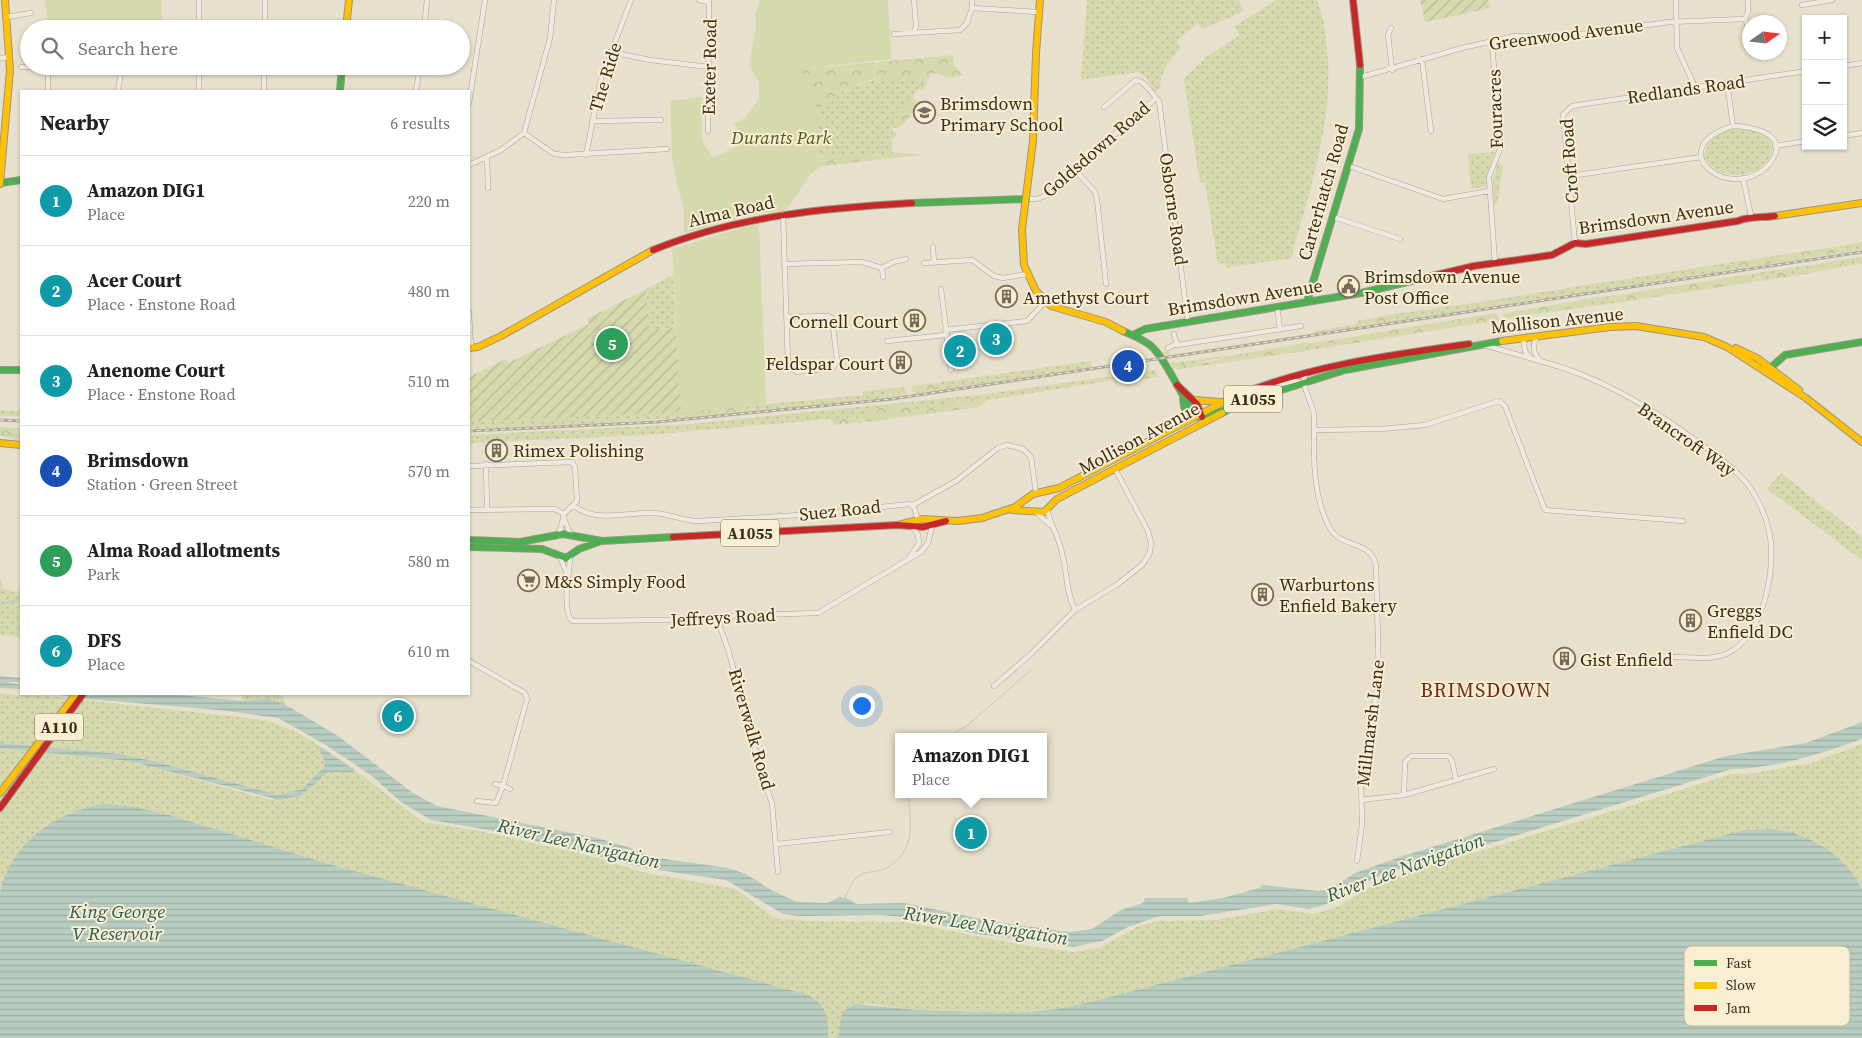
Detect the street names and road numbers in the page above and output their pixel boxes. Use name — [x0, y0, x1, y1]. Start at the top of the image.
street label: Greenwood Avenue — [1488, 12, 1644, 56]
street label: Exeter Road — [696, 18, 722, 116]
street label: The Ride — [583, 39, 627, 115]
street label: Redlands Road — [1625, 68, 1747, 110]
street label: Fouracres — [1481, 69, 1509, 149]
street label: Goldsdown Road — [1037, 95, 1155, 203]
street label: Croft Road — [1554, 118, 1584, 204]
street label: Carterhatch Road — [1292, 121, 1354, 263]
street label: Osborne Road — [1154, 151, 1194, 267]
street label: Alma Road — [685, 189, 777, 233]
street label: Brimsdown Avenue — [1577, 194, 1735, 240]
street label: Brimsdown Avenue — [1166, 272, 1324, 322]
street label: Mollison Avenue — [1489, 301, 1625, 339]
road number: A1055 — [1224, 386, 1282, 412]
street label: Mollison Avenue — [1074, 396, 1204, 480]
street label: Brancroft Way — [1633, 396, 1742, 482]
street label: Suez Road — [798, 493, 882, 527]
road number: A1055 — [721, 520, 779, 546]
street label: Jeffreys Road — [669, 602, 776, 632]
street label: Millmarsh Lane — [1350, 658, 1390, 788]
street label: Riverwalk Road — [723, 665, 781, 793]
road number: A110 — [35, 714, 83, 740]

